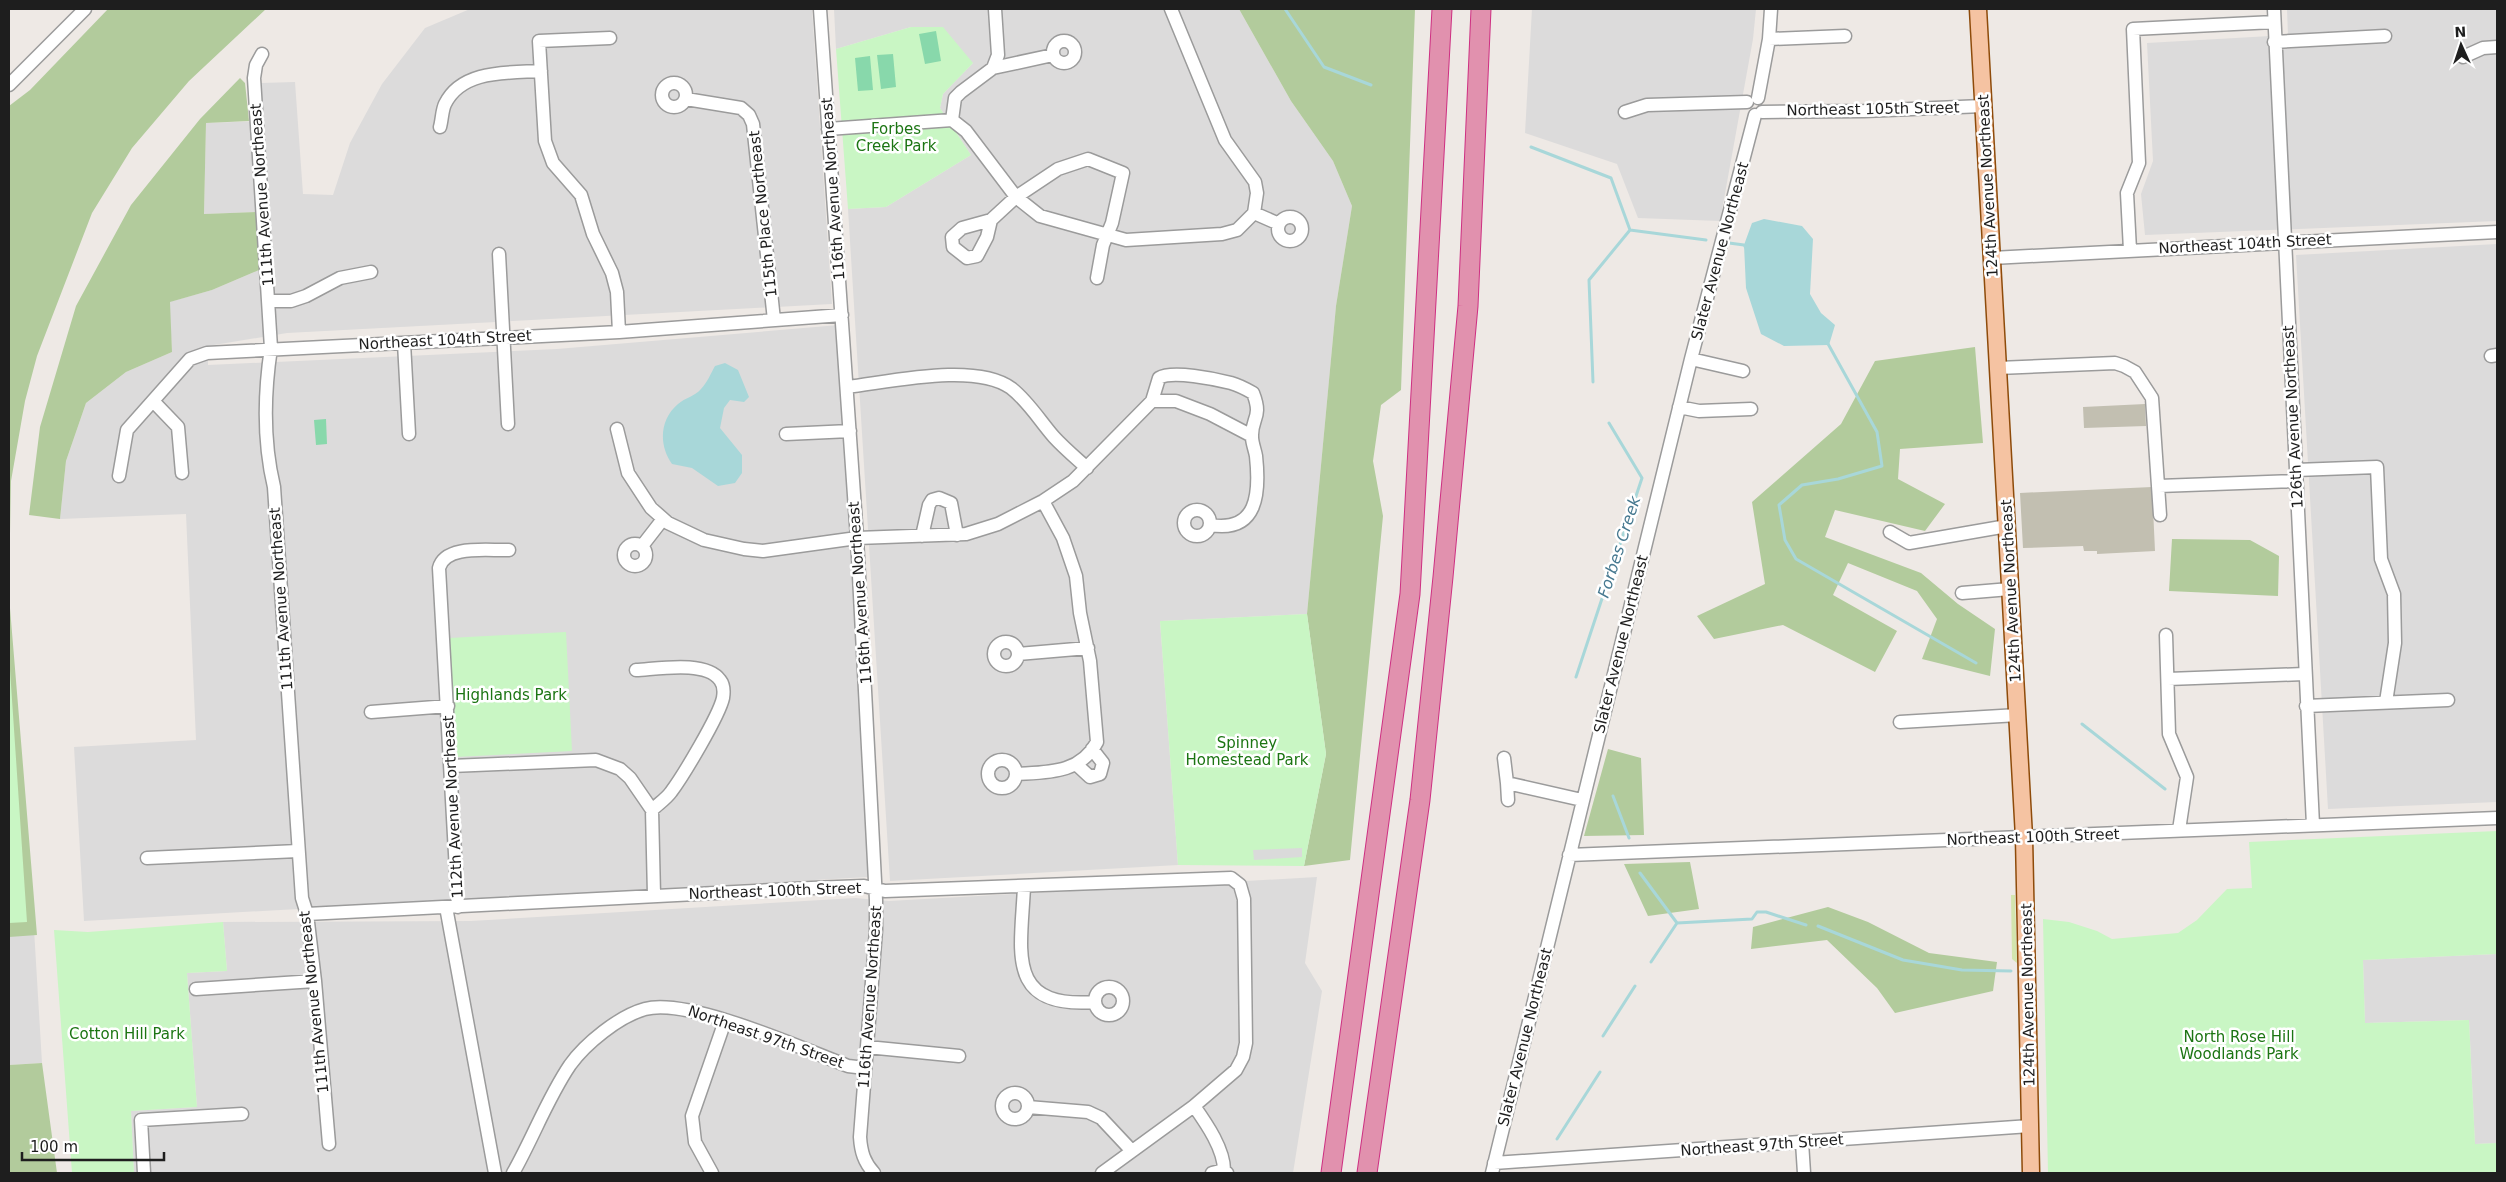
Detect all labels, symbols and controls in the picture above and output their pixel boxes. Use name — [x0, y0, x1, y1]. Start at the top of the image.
north arrow — [2436, 20, 2486, 70]
text: N — [2454, 24, 2467, 40]
street label: 124th Avenue Northeast — [1974, 94, 2002, 278]
street label: 116th Avenue Northeast — [818, 97, 848, 281]
street label: Northeast 105th Street — [1786, 98, 1960, 120]
street label: 111th Avenue Northeast — [247, 103, 277, 287]
park label: Forbes Creek Park — [856, 120, 937, 155]
street label: 115th Place Northeast — [745, 130, 781, 298]
street label: Slater Avenue Northeast — [1688, 160, 1752, 342]
street label: Northeast 104th Street — [2158, 230, 2332, 258]
street label: 126th Avenue Northeast — [2279, 325, 2307, 509]
street label: Northeast 104th Street — [358, 326, 532, 354]
water label: Forbes Creek — [1594, 493, 1645, 600]
street label: 124th Avenue Northeast — [1997, 499, 2025, 683]
street label: 116th Avenue Northeast — [845, 501, 875, 685]
street label: 111th Avenue Northeast — [266, 507, 296, 691]
street label: Slater Avenue Northeast — [1590, 553, 1652, 735]
park label: Highlands Park — [455, 686, 567, 704]
street label: 112th Avenue Northeast — [439, 715, 467, 899]
park label: Spinney Homestead Park — [1185, 734, 1309, 769]
street label: Northeast 100th Street — [1946, 825, 2120, 849]
street label: Northeast 100th Street — [688, 879, 862, 903]
street label: 124th Avenue Northeast — [2017, 903, 2039, 1087]
street label: 116th Avenue Northeast — [855, 905, 885, 1089]
street label: 111th Avenue Northeast — [295, 910, 333, 1094]
street label: Slater Avenue Northeast — [1494, 946, 1556, 1128]
street label: Northeast 97th Street — [686, 1002, 846, 1072]
park label: Cotton Hill Park — [69, 1025, 185, 1043]
park label: North Rose Hill Woodlands Park — [2179, 1028, 2299, 1063]
scale bar — [22, 1130, 165, 1162]
street label: Northeast 97th Street — [1680, 1130, 1844, 1160]
text: 100 m — [30, 1138, 78, 1156]

